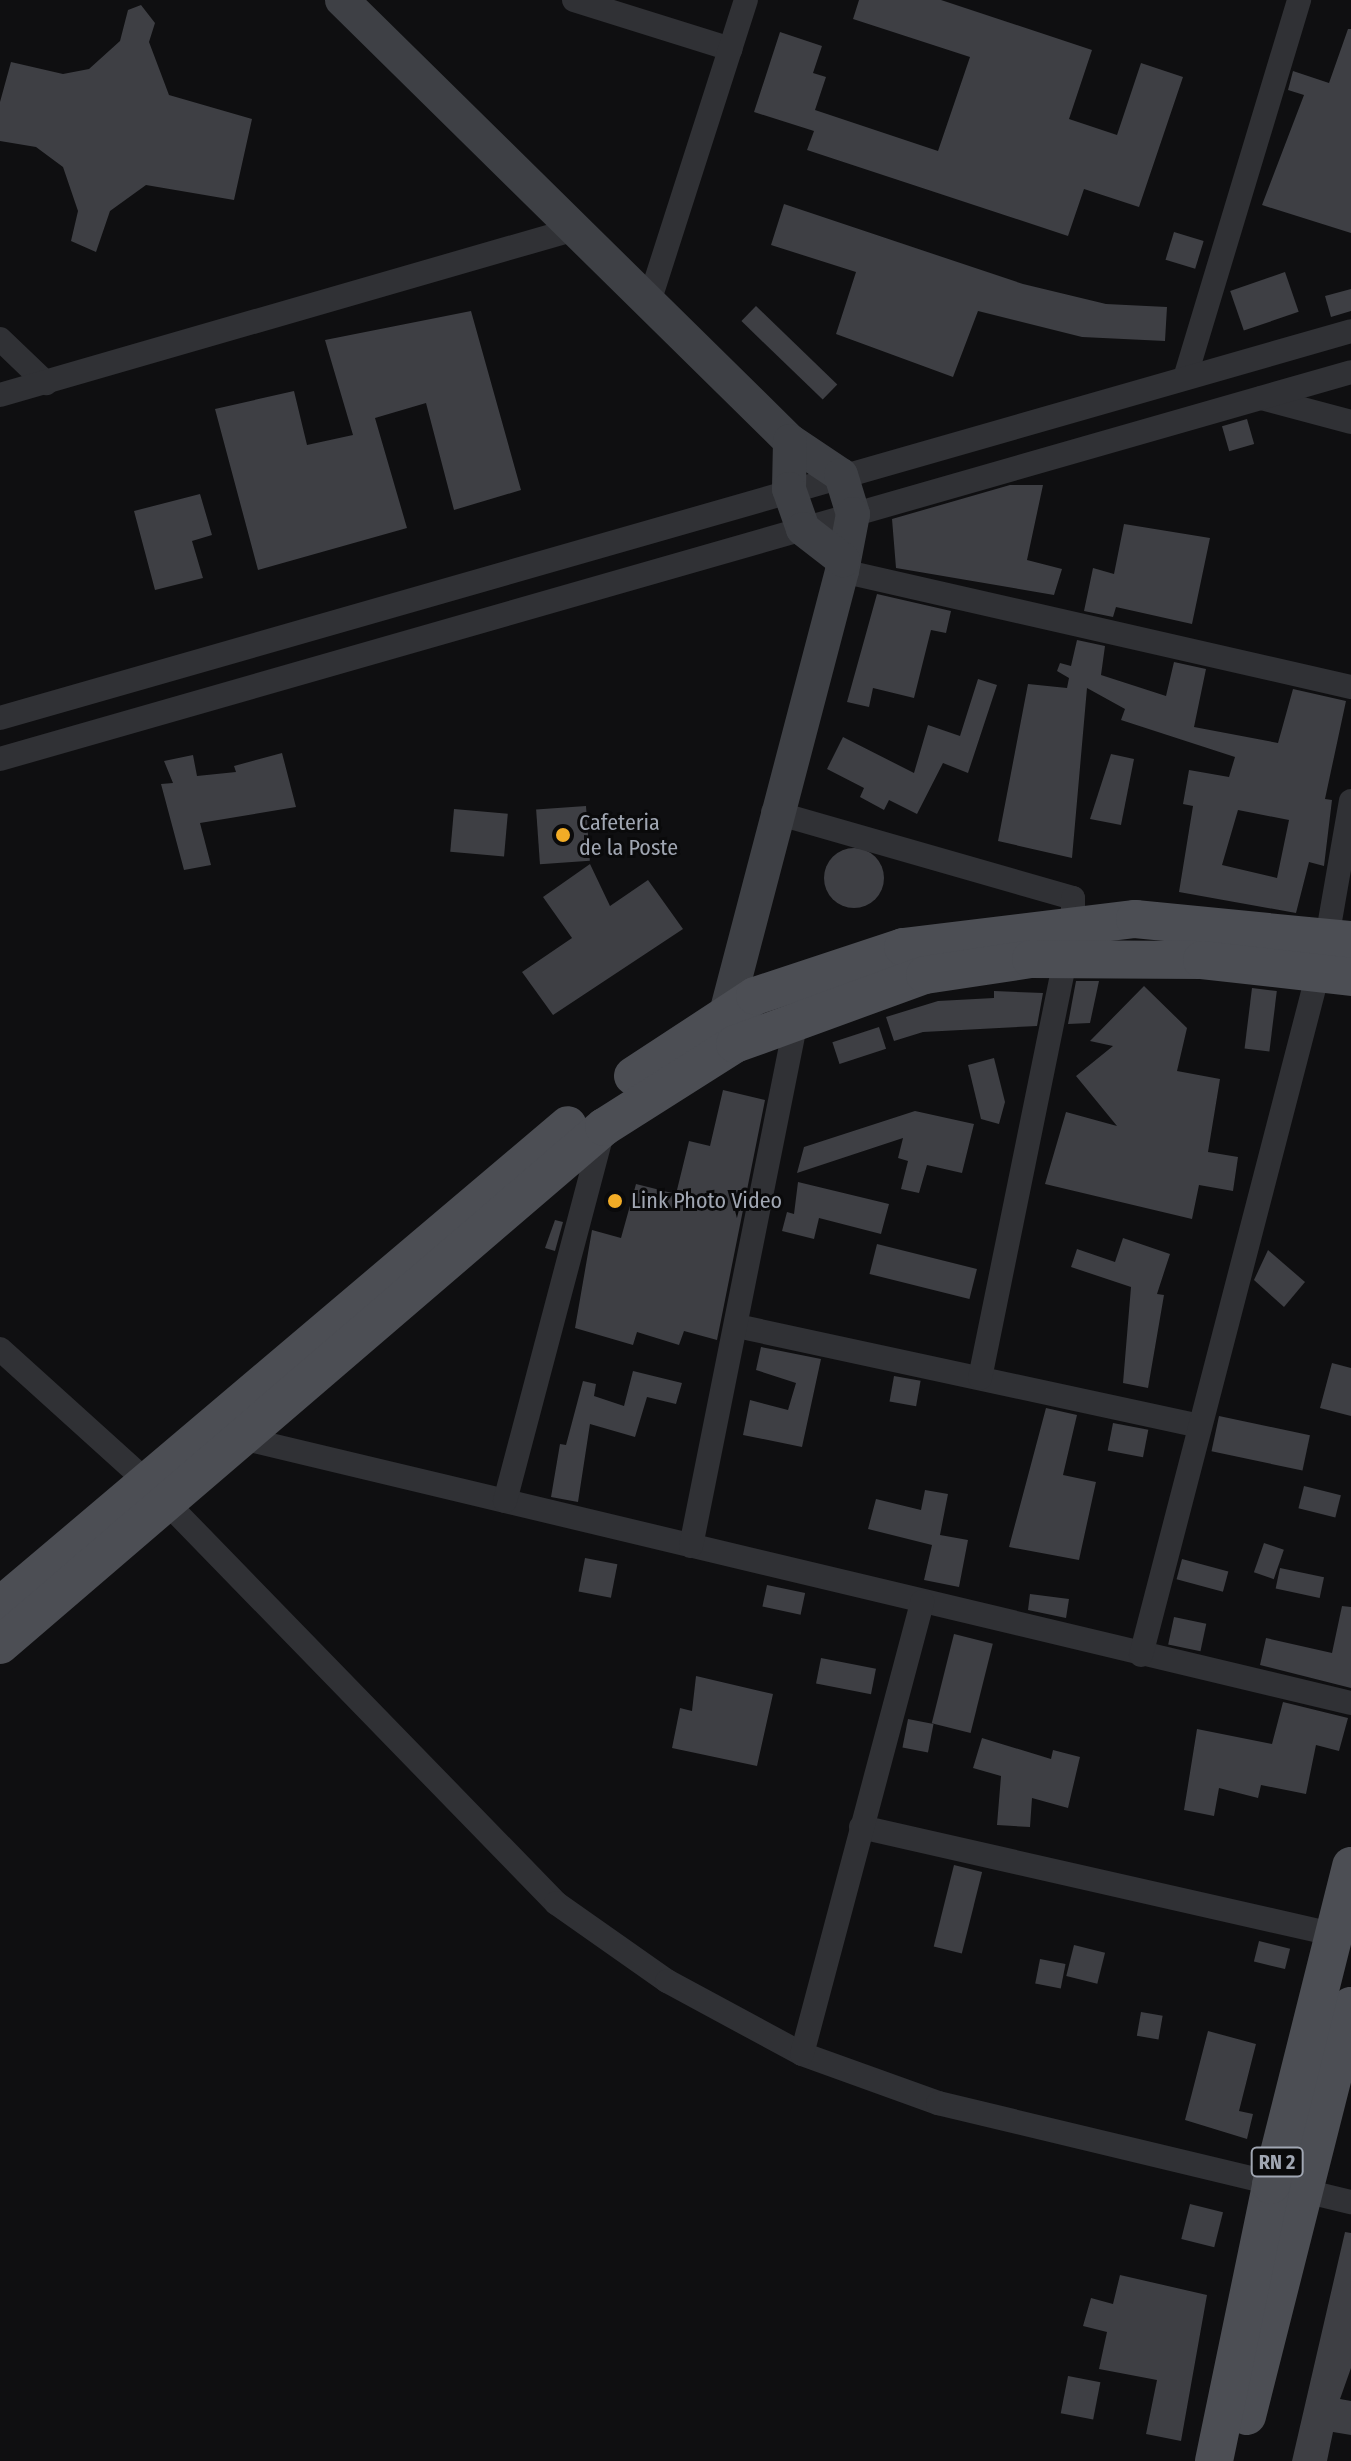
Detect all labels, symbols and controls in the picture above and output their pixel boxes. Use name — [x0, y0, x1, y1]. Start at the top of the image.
place label: Cafeteria de la Poste — [579, 809, 678, 860]
marker: Cafeteria de la Poste — [554, 826, 572, 844]
place label: Link Photo Video — [631, 1188, 782, 1214]
marker: Link Photo Video — [606, 1192, 624, 1210]
road number: RN 2 — [1249, 2146, 1305, 2178]

